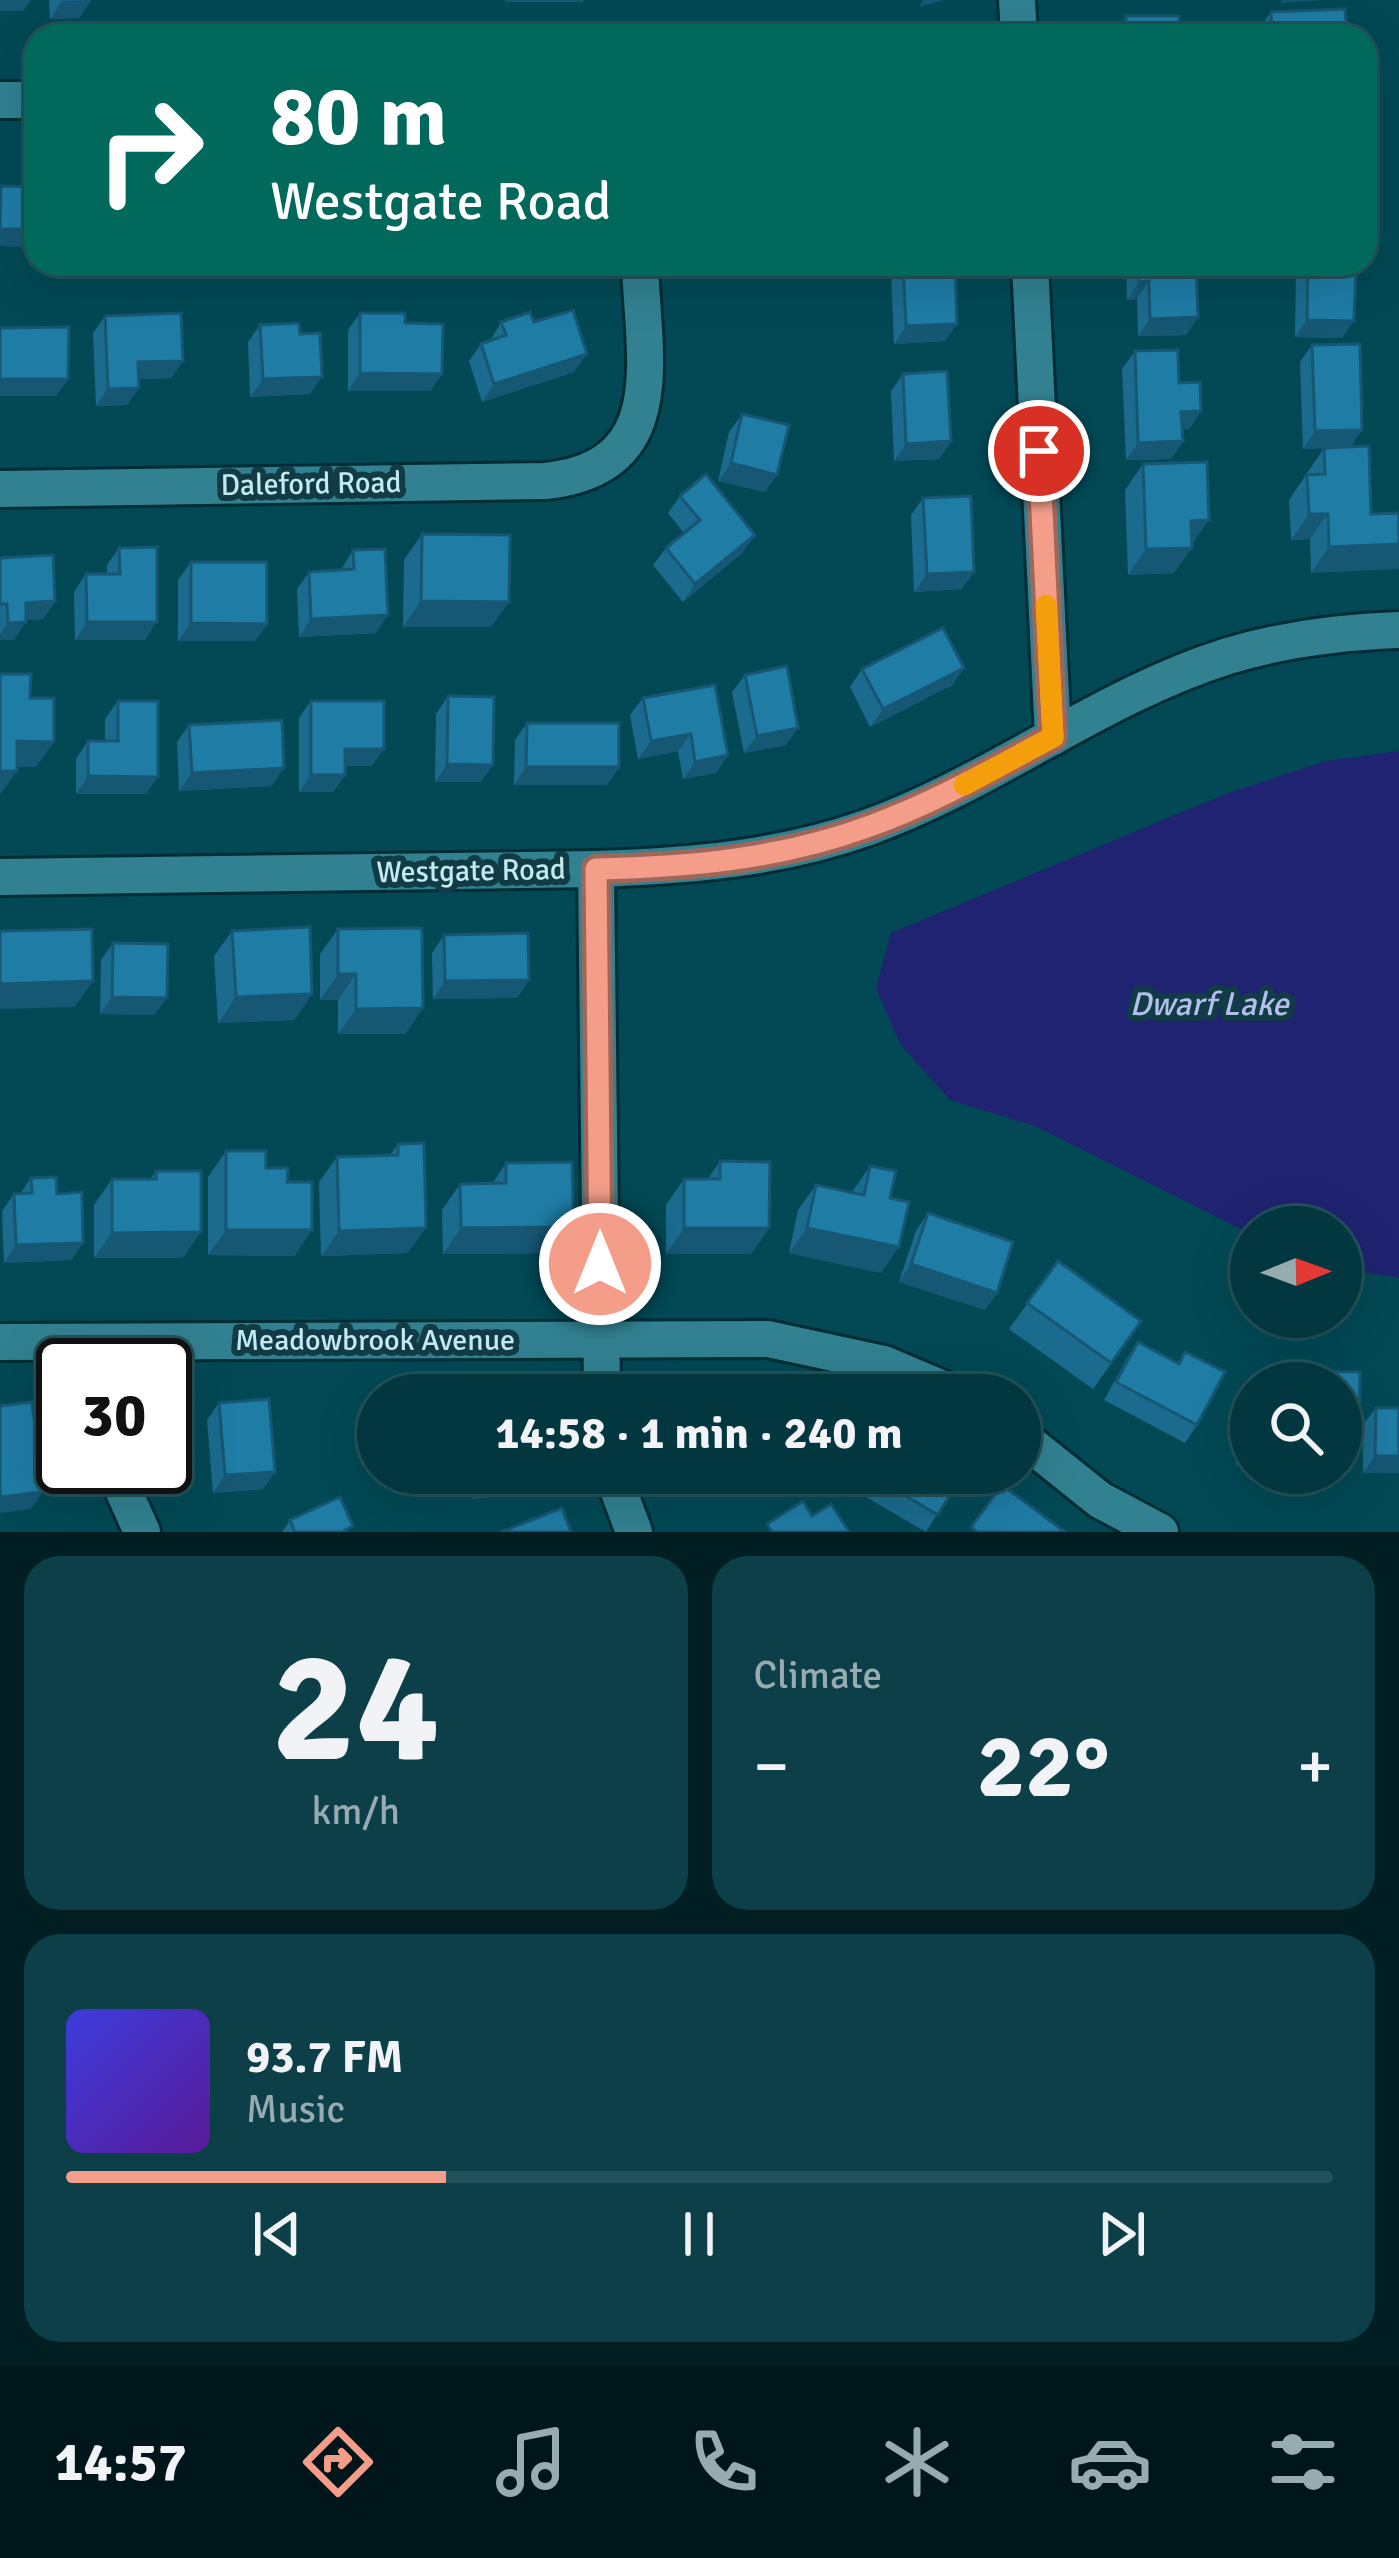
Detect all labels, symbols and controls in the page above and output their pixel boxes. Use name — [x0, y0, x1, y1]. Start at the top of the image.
text: 80 m — [270, 65, 447, 169]
icon: right — [72, 72, 228, 228]
text: Westgate Road — [270, 168, 611, 235]
pin — [988, 400, 1090, 502]
icon: arrive — [1006, 418, 1072, 484]
street label: Daleford Road — [220, 464, 402, 504]
street label: Westgate Road — [376, 851, 566, 891]
water label: Dwarf Lake — [1129, 984, 1290, 1025]
position arrow — [537, 1201, 663, 1327]
north arrow — [1230, 1206, 1362, 1338]
map controls — [1230, 1206, 1362, 1494]
street label: Meadowbrook Avenue — [235, 1322, 515, 1359]
speed limit sign: 30 — [36, 1338, 192, 1494]
button: search — [1230, 1362, 1362, 1494]
text: 14:58 · 1 min · 240 m — [495, 1406, 903, 1461]
text: 24 — [272, 1612, 440, 1805]
text: Climate — [754, 1651, 882, 1699]
text: 22° — [977, 1711, 1110, 1822]
text: − — [754, 1726, 789, 1807]
text: + — [1297, 1726, 1333, 1807]
text: km/h — [312, 1787, 400, 1835]
text: 93.7 FM — [246, 2030, 403, 2085]
text: Music — [246, 2085, 345, 2133]
icon: previous — [244, 2201, 310, 2267]
icon: pause — [666, 2201, 732, 2267]
icon: next — [1089, 2201, 1155, 2267]
icon: directions — [296, 2420, 380, 2504]
icon: music — [489, 2420, 573, 2504]
icon: phone — [682, 2420, 766, 2504]
icon: climate — [875, 2420, 959, 2504]
icon: car — [1068, 2420, 1152, 2504]
icon: filters — [1261, 2420, 1345, 2504]
text: 14:57 — [54, 2429, 187, 2496]

